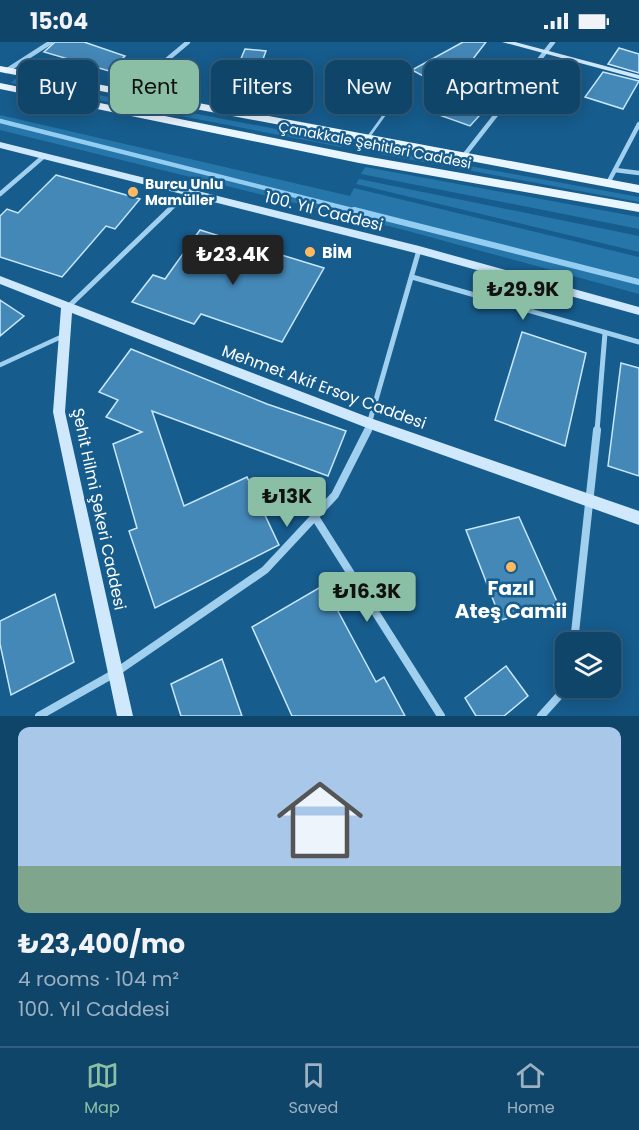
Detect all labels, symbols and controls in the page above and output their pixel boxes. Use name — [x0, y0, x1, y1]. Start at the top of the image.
text: 15:04 — [30, 6, 88, 37]
chip: Buy — [18, 60, 98, 114]
chip: Rent — [110, 60, 199, 114]
chip: Filters — [211, 60, 313, 114]
chip: New — [325, 60, 412, 114]
chip: Apartment — [424, 60, 580, 114]
street label: Çanakkale Şehitleri Caddesi — [277, 116, 473, 174]
place label: Burcu Unlu Mamüller — [145, 174, 223, 210]
marker: Burcu Unlu Mamüller — [126, 185, 140, 199]
street label: 100. Yıl Caddesi — [262, 185, 386, 237]
pin: ₺23.4K — [184, 235, 282, 286]
text: ₺23.4K — [196, 240, 270, 268]
place label: BİM — [322, 241, 352, 264]
marker: BİM — [303, 245, 317, 259]
pin: ₺29.9K — [474, 270, 572, 321]
text: ₺29.9K — [487, 275, 559, 303]
street label: Mehmet Akif Ersoy Caddesi — [219, 339, 429, 435]
street label: Şehit Hilmi Şekeri Caddesi — [66, 406, 132, 612]
pin: ₺13K — [251, 477, 323, 528]
text: ₺13K — [262, 482, 312, 510]
marker: Fazıl Ateş Camii — [504, 560, 518, 574]
pin: ₺16.3K — [318, 572, 416, 623]
place label: Fazıl Ateş Camii — [455, 574, 567, 625]
text: ₺16.3K — [333, 577, 401, 605]
map controls — [555, 632, 621, 698]
button: layers — [555, 632, 621, 698]
icon: home — [266, 766, 374, 874]
text: ₺23,400/mo — [18, 926, 185, 962]
text: 4 rooms · 104 m² — [18, 965, 179, 993]
text: 100. Yıl Caddesi — [18, 995, 170, 1023]
tab: Map — [84, 1059, 120, 1120]
tab: Saved — [288, 1059, 338, 1120]
tab: Home — [507, 1059, 555, 1120]

